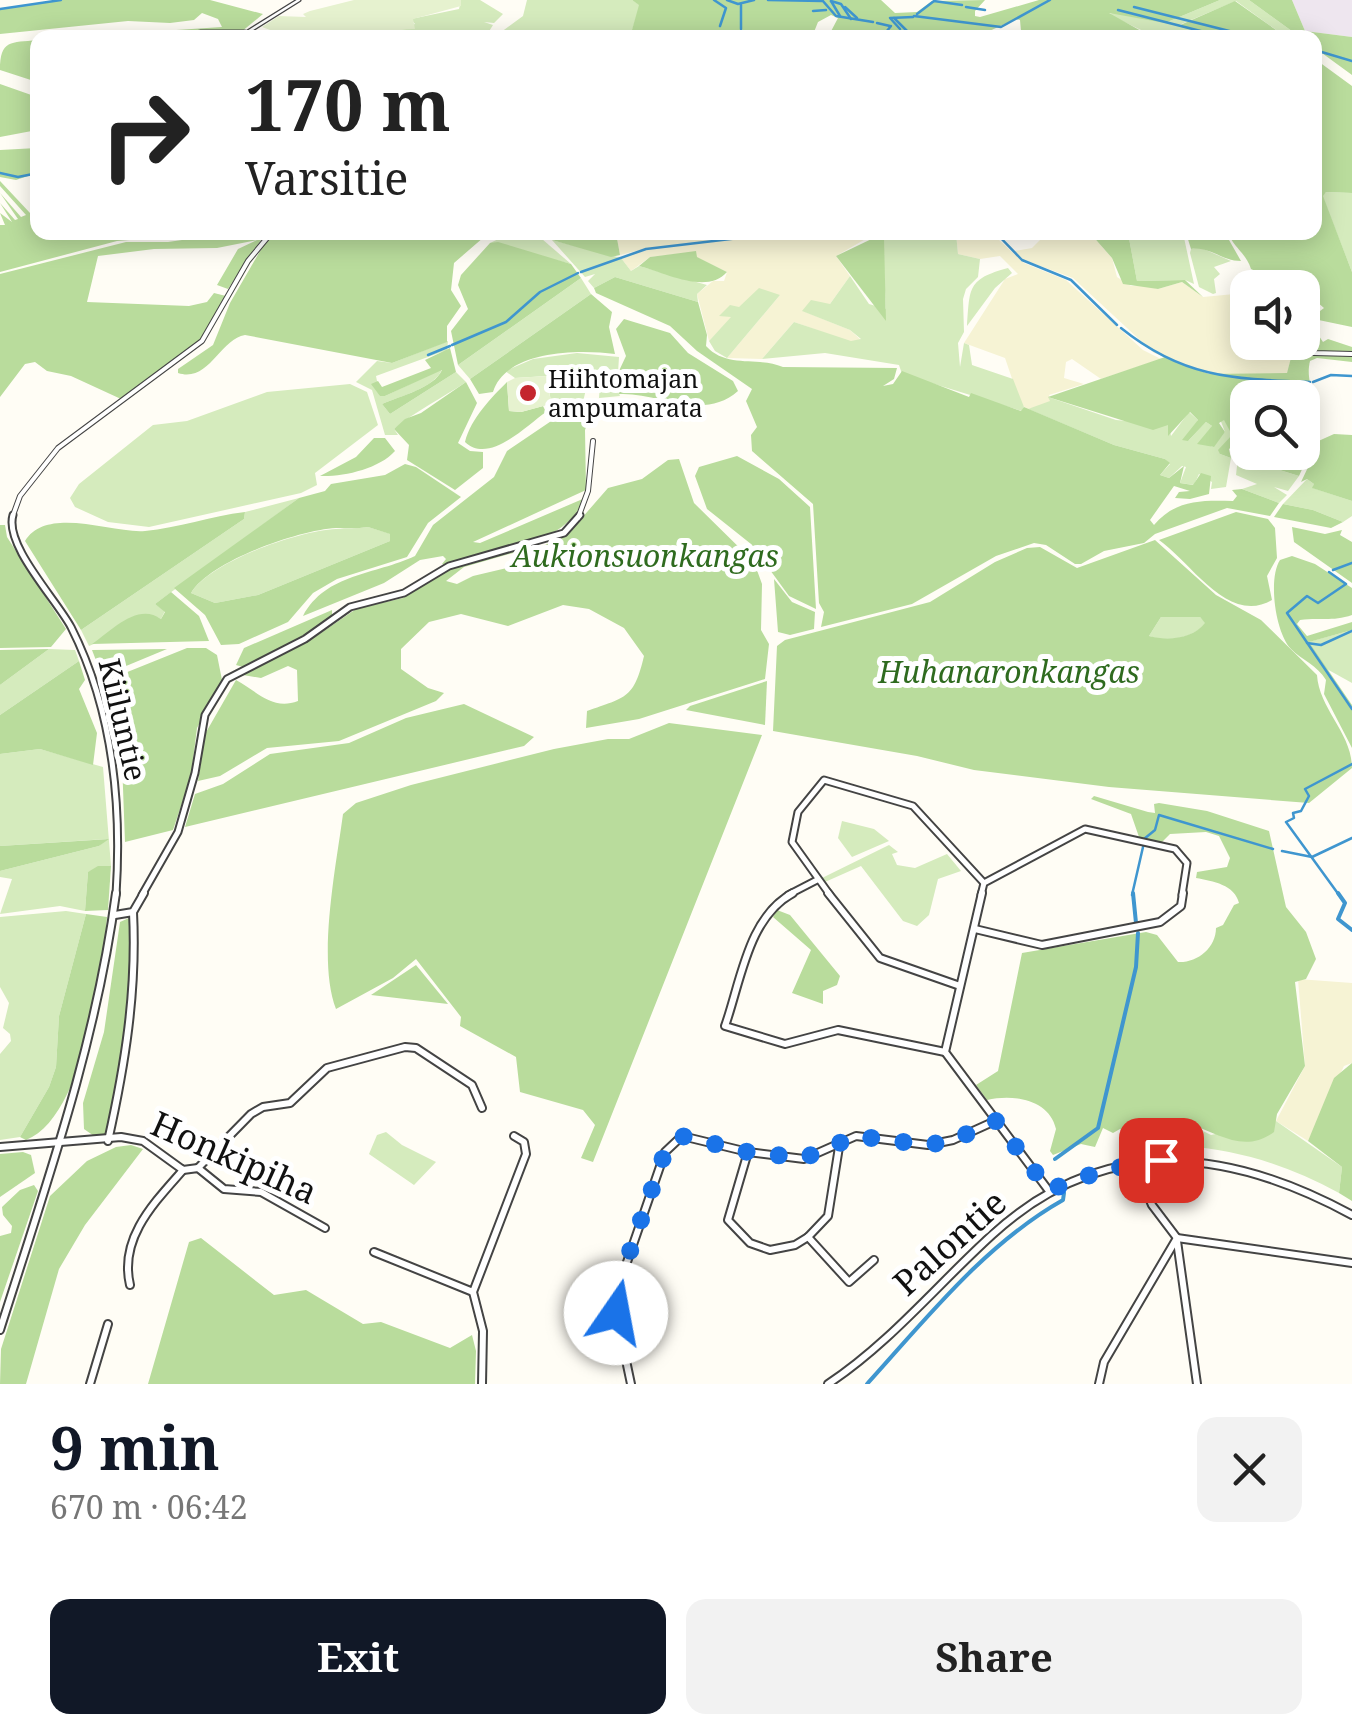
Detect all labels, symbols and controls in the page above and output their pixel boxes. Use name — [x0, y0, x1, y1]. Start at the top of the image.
text: 170 m — [245, 56, 451, 152]
icon: right — [80, 70, 210, 200]
text: Varsitie — [245, 147, 408, 208]
map controls — [1230, 270, 1320, 470]
button: sound — [1230, 270, 1320, 360]
place label: Hiihtomajan ampumarata — [548, 361, 703, 424]
button: search — [1230, 380, 1320, 470]
marker: Hiihtomajan ampumarata — [517, 382, 539, 404]
park label: Aukionsuonkangas — [509, 535, 779, 576]
park label: Huhanaronkangas — [877, 651, 1140, 692]
street label: Kiiluntie — [90, 655, 157, 785]
street label: Honkipiha — [144, 1099, 325, 1214]
pin — [1119, 1118, 1204, 1203]
icon: arrive — [1134, 1133, 1189, 1188]
street label: Palontie — [882, 1179, 1016, 1305]
position arrow — [564, 1261, 668, 1365]
text: 9 min — [50, 1406, 220, 1488]
button: close — [1197, 1417, 1302, 1522]
text: 670 m · 06:42 — [50, 1485, 248, 1528]
button: Exit — [50, 1599, 666, 1714]
button: Share — [686, 1599, 1302, 1714]

